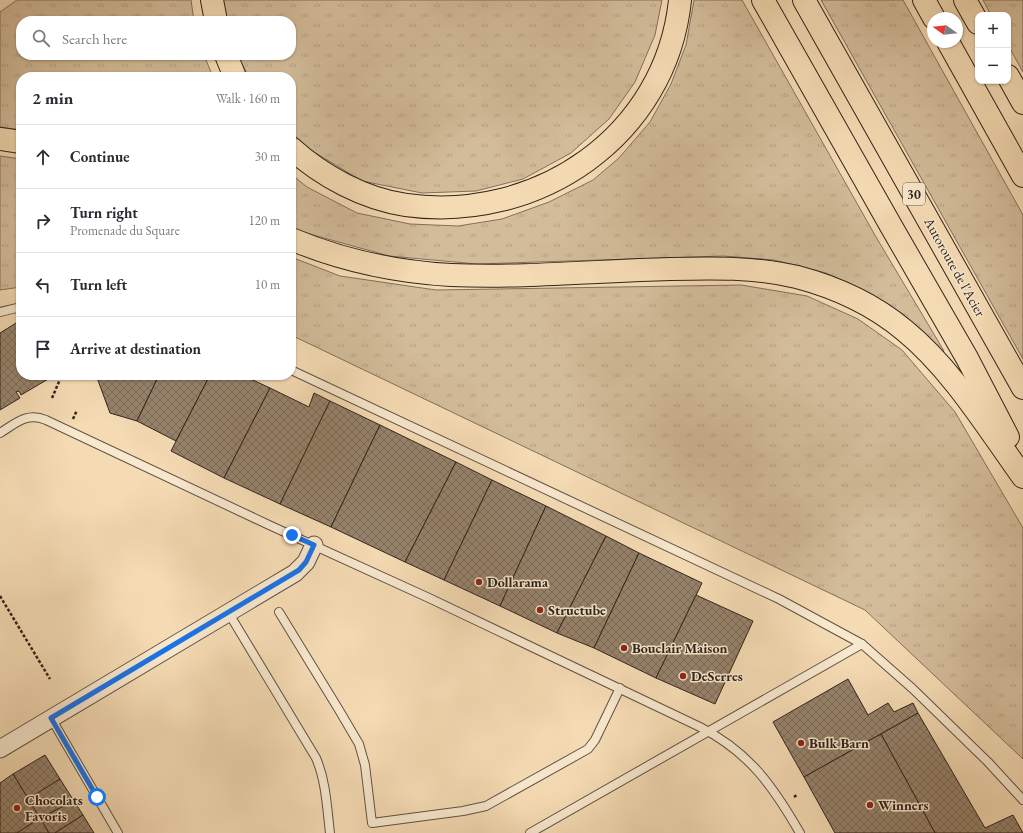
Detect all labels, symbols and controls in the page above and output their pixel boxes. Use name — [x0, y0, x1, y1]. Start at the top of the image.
north arrow — [927, 12, 963, 48]
map controls — [975, 12, 1011, 84]
button: + — [975, 12, 1011, 48]
search box — [16, 16, 296, 60]
icon: search — [30, 27, 52, 49]
text: Search here — [62, 29, 127, 48]
button: − — [975, 48, 1011, 84]
text: 2 min — [32, 87, 73, 109]
text: Walk · 160 m — [216, 90, 280, 107]
icon: ahead — [32, 146, 54, 168]
text: Continue — [70, 147, 130, 166]
text: 30 m — [255, 148, 280, 165]
road number: 30 — [903, 183, 925, 205]
text: Turn right — [70, 203, 138, 222]
icon: right — [32, 210, 54, 232]
text: 120 m — [249, 212, 280, 229]
street label: Autoroute de l'Acier — [920, 213, 990, 320]
text: Promenade du Square — [70, 222, 180, 239]
icon: left — [32, 274, 54, 296]
text: Turn left — [70, 275, 127, 294]
text: 10 m — [255, 276, 280, 293]
icon: arrive — [32, 338, 54, 360]
text: Arrive at destination — [70, 339, 201, 358]
route end — [283, 526, 301, 544]
place label: Dollarama — [487, 573, 549, 591]
marker: Dollarama — [474, 577, 484, 587]
place label: Structube — [548, 601, 606, 619]
marker: Structube — [535, 605, 545, 615]
place label: Bouclair Maison — [632, 639, 727, 657]
marker: Bouclair Maison — [619, 643, 629, 653]
place label: DeSerres — [691, 667, 743, 685]
marker: DeSerres — [678, 671, 688, 681]
place label: Bulk Barn — [809, 734, 869, 752]
marker: Bulk Barn — [796, 738, 806, 748]
route start — [88, 788, 106, 806]
place label: Chocolats Favoris — [25, 791, 83, 825]
place label: Winners — [878, 796, 929, 814]
marker: Winners — [865, 800, 875, 810]
marker: Chocolats Favoris — [12, 803, 22, 813]

